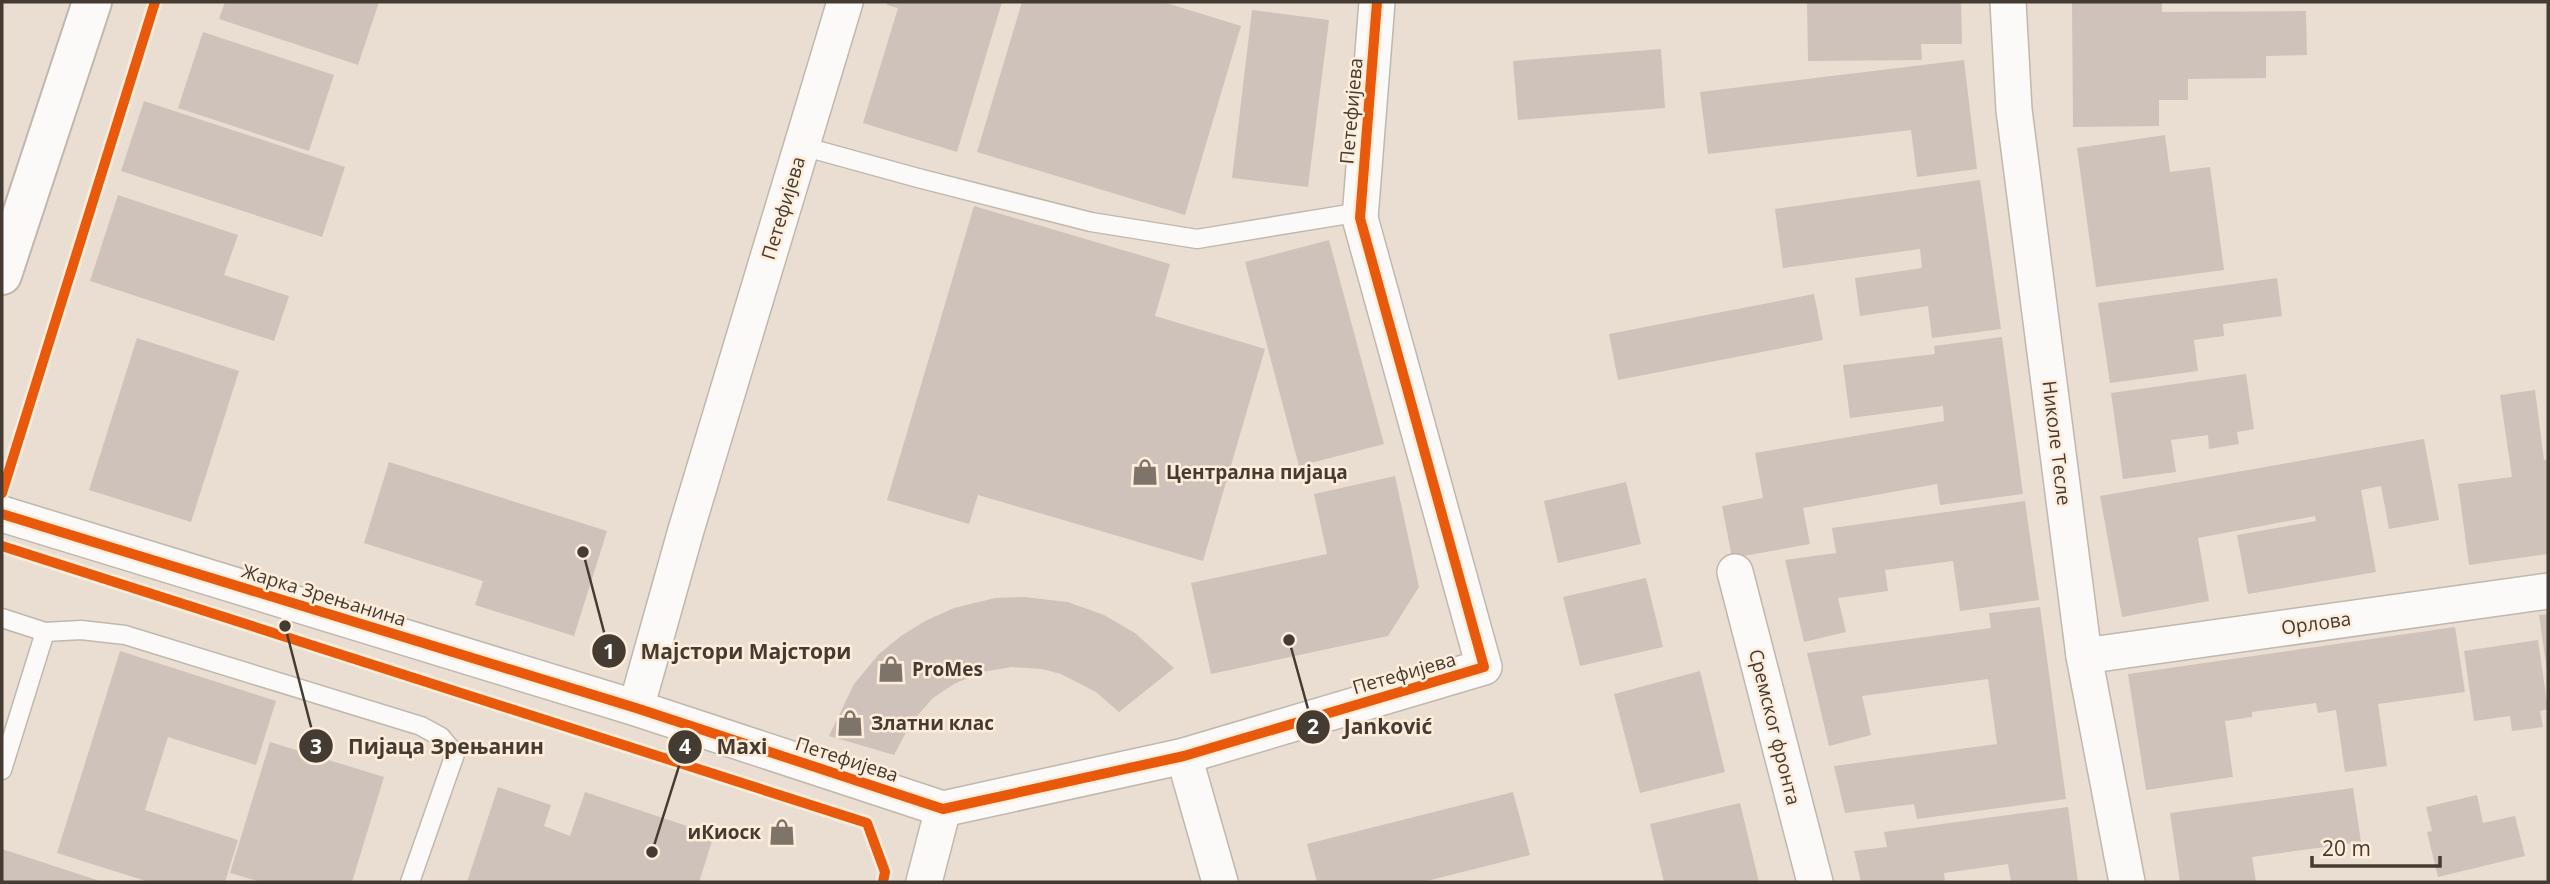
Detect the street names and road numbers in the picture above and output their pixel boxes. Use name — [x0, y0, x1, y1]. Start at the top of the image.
street label: Петефијева — [1333, 57, 1369, 165]
street label: Петефијева — [755, 153, 811, 263]
street label: Николе Тесле — [2036, 379, 2078, 507]
street label: Жарка Зрењанина — [238, 558, 410, 632]
street label: Орлова — [2279, 605, 2353, 641]
street label: Петефијева — [1349, 646, 1459, 700]
street label: Сремског фронта — [1743, 646, 1807, 808]
street label: Петефијева — [792, 730, 902, 788]

